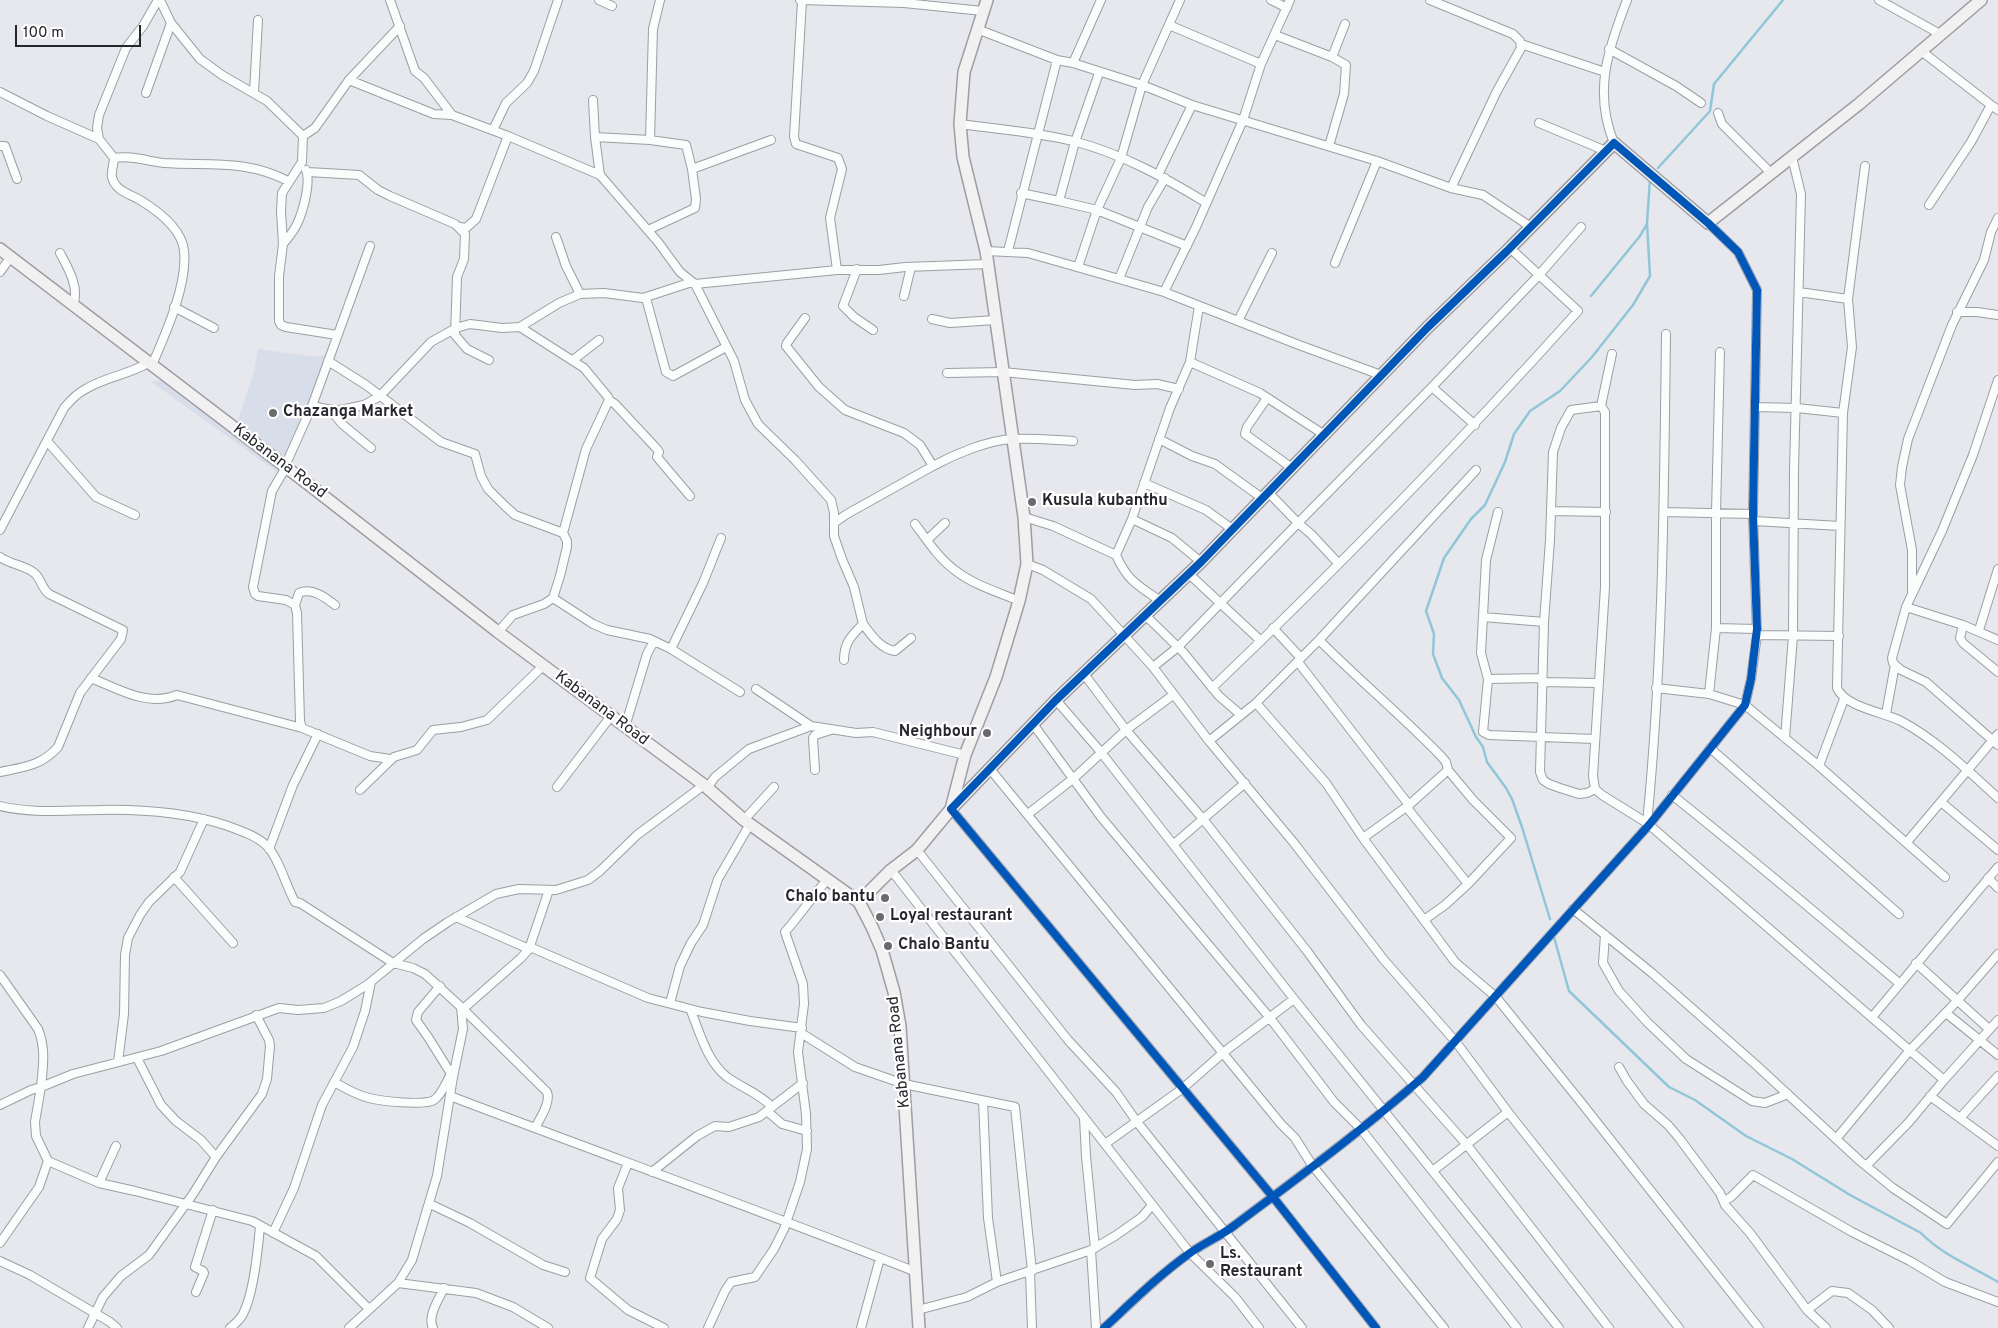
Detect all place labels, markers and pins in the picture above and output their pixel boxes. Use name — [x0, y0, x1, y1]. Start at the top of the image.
place label: Chazanga Market — [283, 403, 413, 423]
marker: Chazanga Market — [267, 407, 279, 419]
place label: Kusula kubanthu — [1042, 492, 1168, 512]
marker: Kusula kubanthu — [1026, 496, 1038, 508]
place label: Neighbour — [899, 723, 977, 743]
marker: Neighbour — [981, 727, 993, 739]
place label: Chalo bantu — [785, 888, 875, 908]
marker: Chalo bantu — [879, 892, 891, 904]
place label: Loyal restaurant — [890, 907, 1012, 927]
marker: Loyal restaurant — [874, 911, 886, 923]
place label: Chalo Bantu — [898, 936, 990, 956]
marker: Chalo Bantu — [882, 940, 894, 952]
place label: Ls. Restaurant — [1220, 1245, 1303, 1283]
marker: Ls. Restaurant — [1204, 1258, 1216, 1270]

